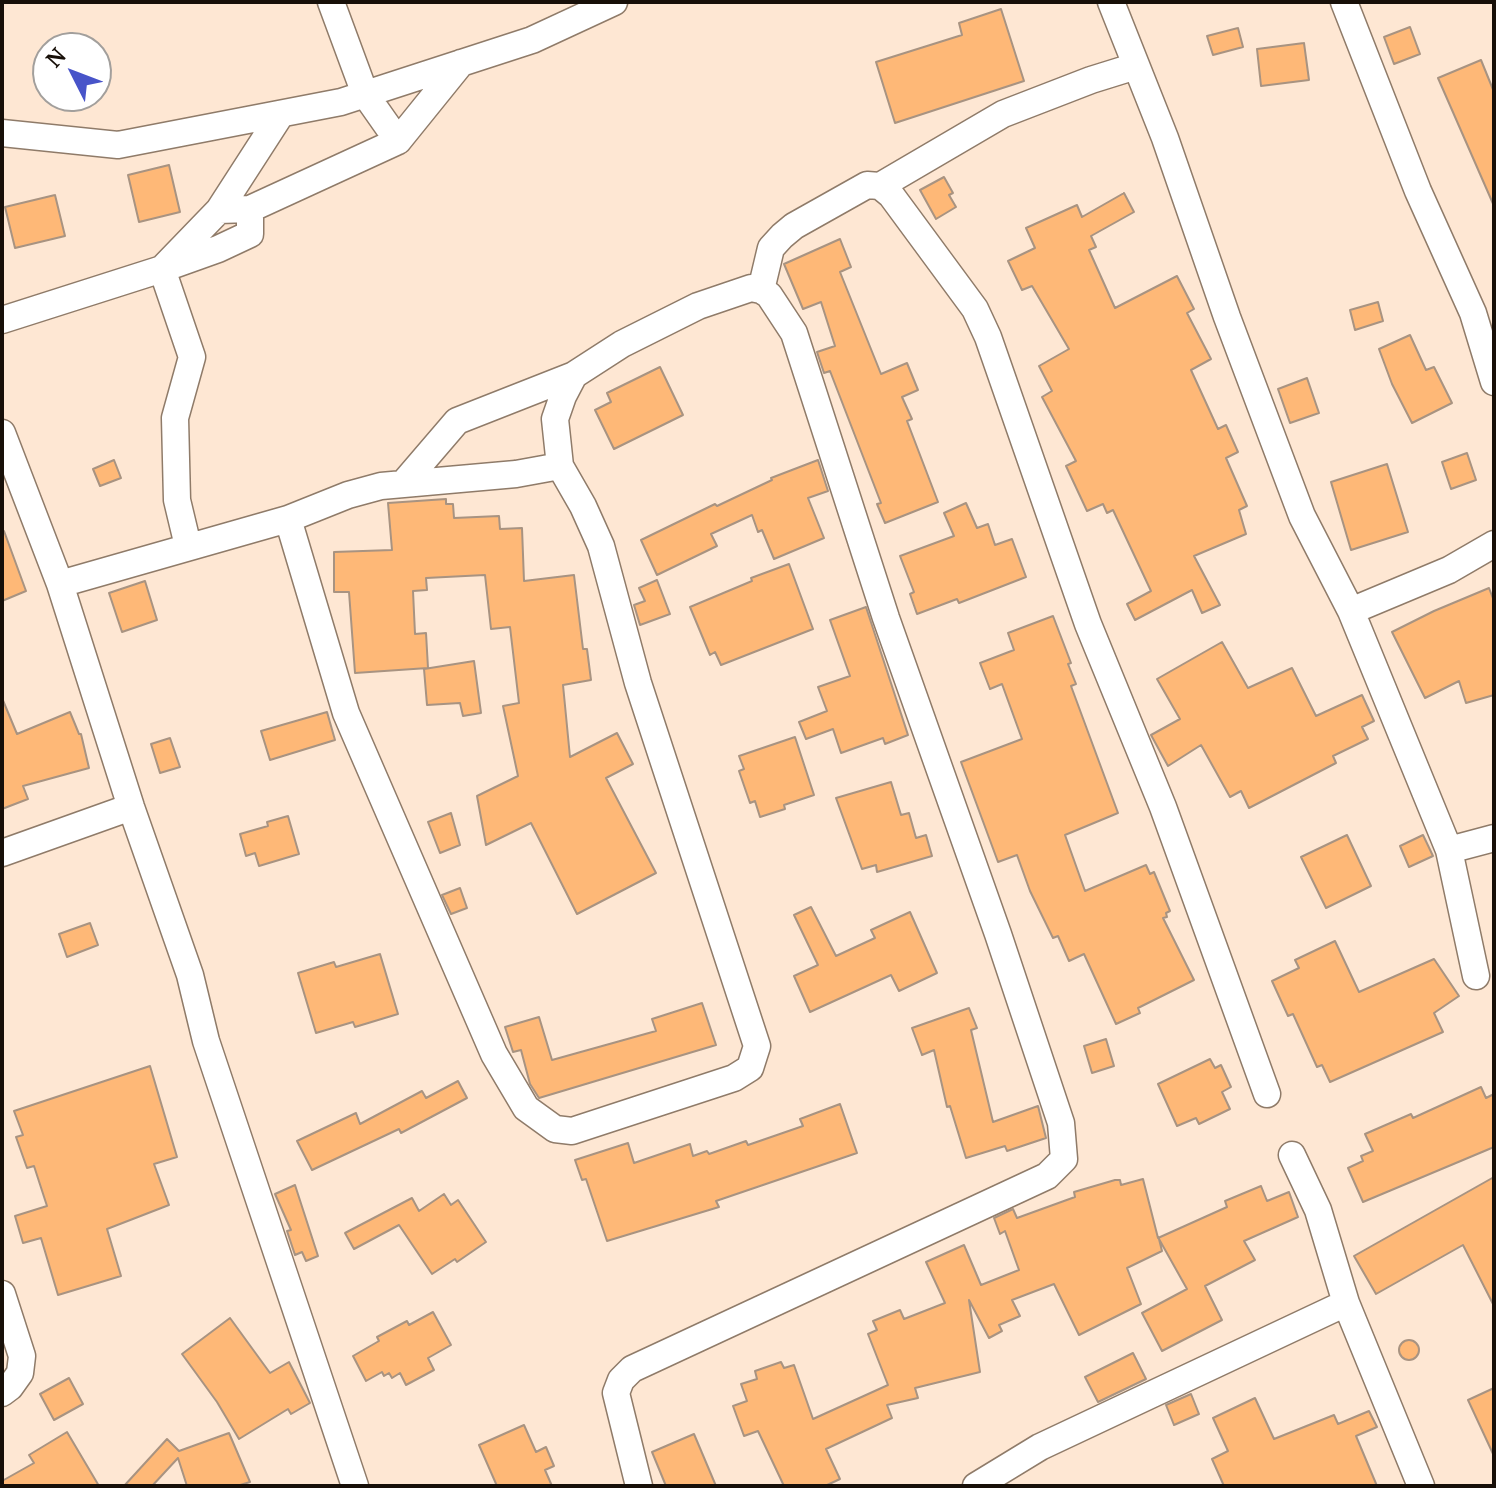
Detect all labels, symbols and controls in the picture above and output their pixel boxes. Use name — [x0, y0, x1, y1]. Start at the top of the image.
north arrow — [32, 32, 112, 112]
text: N — [39, 41, 72, 73]

